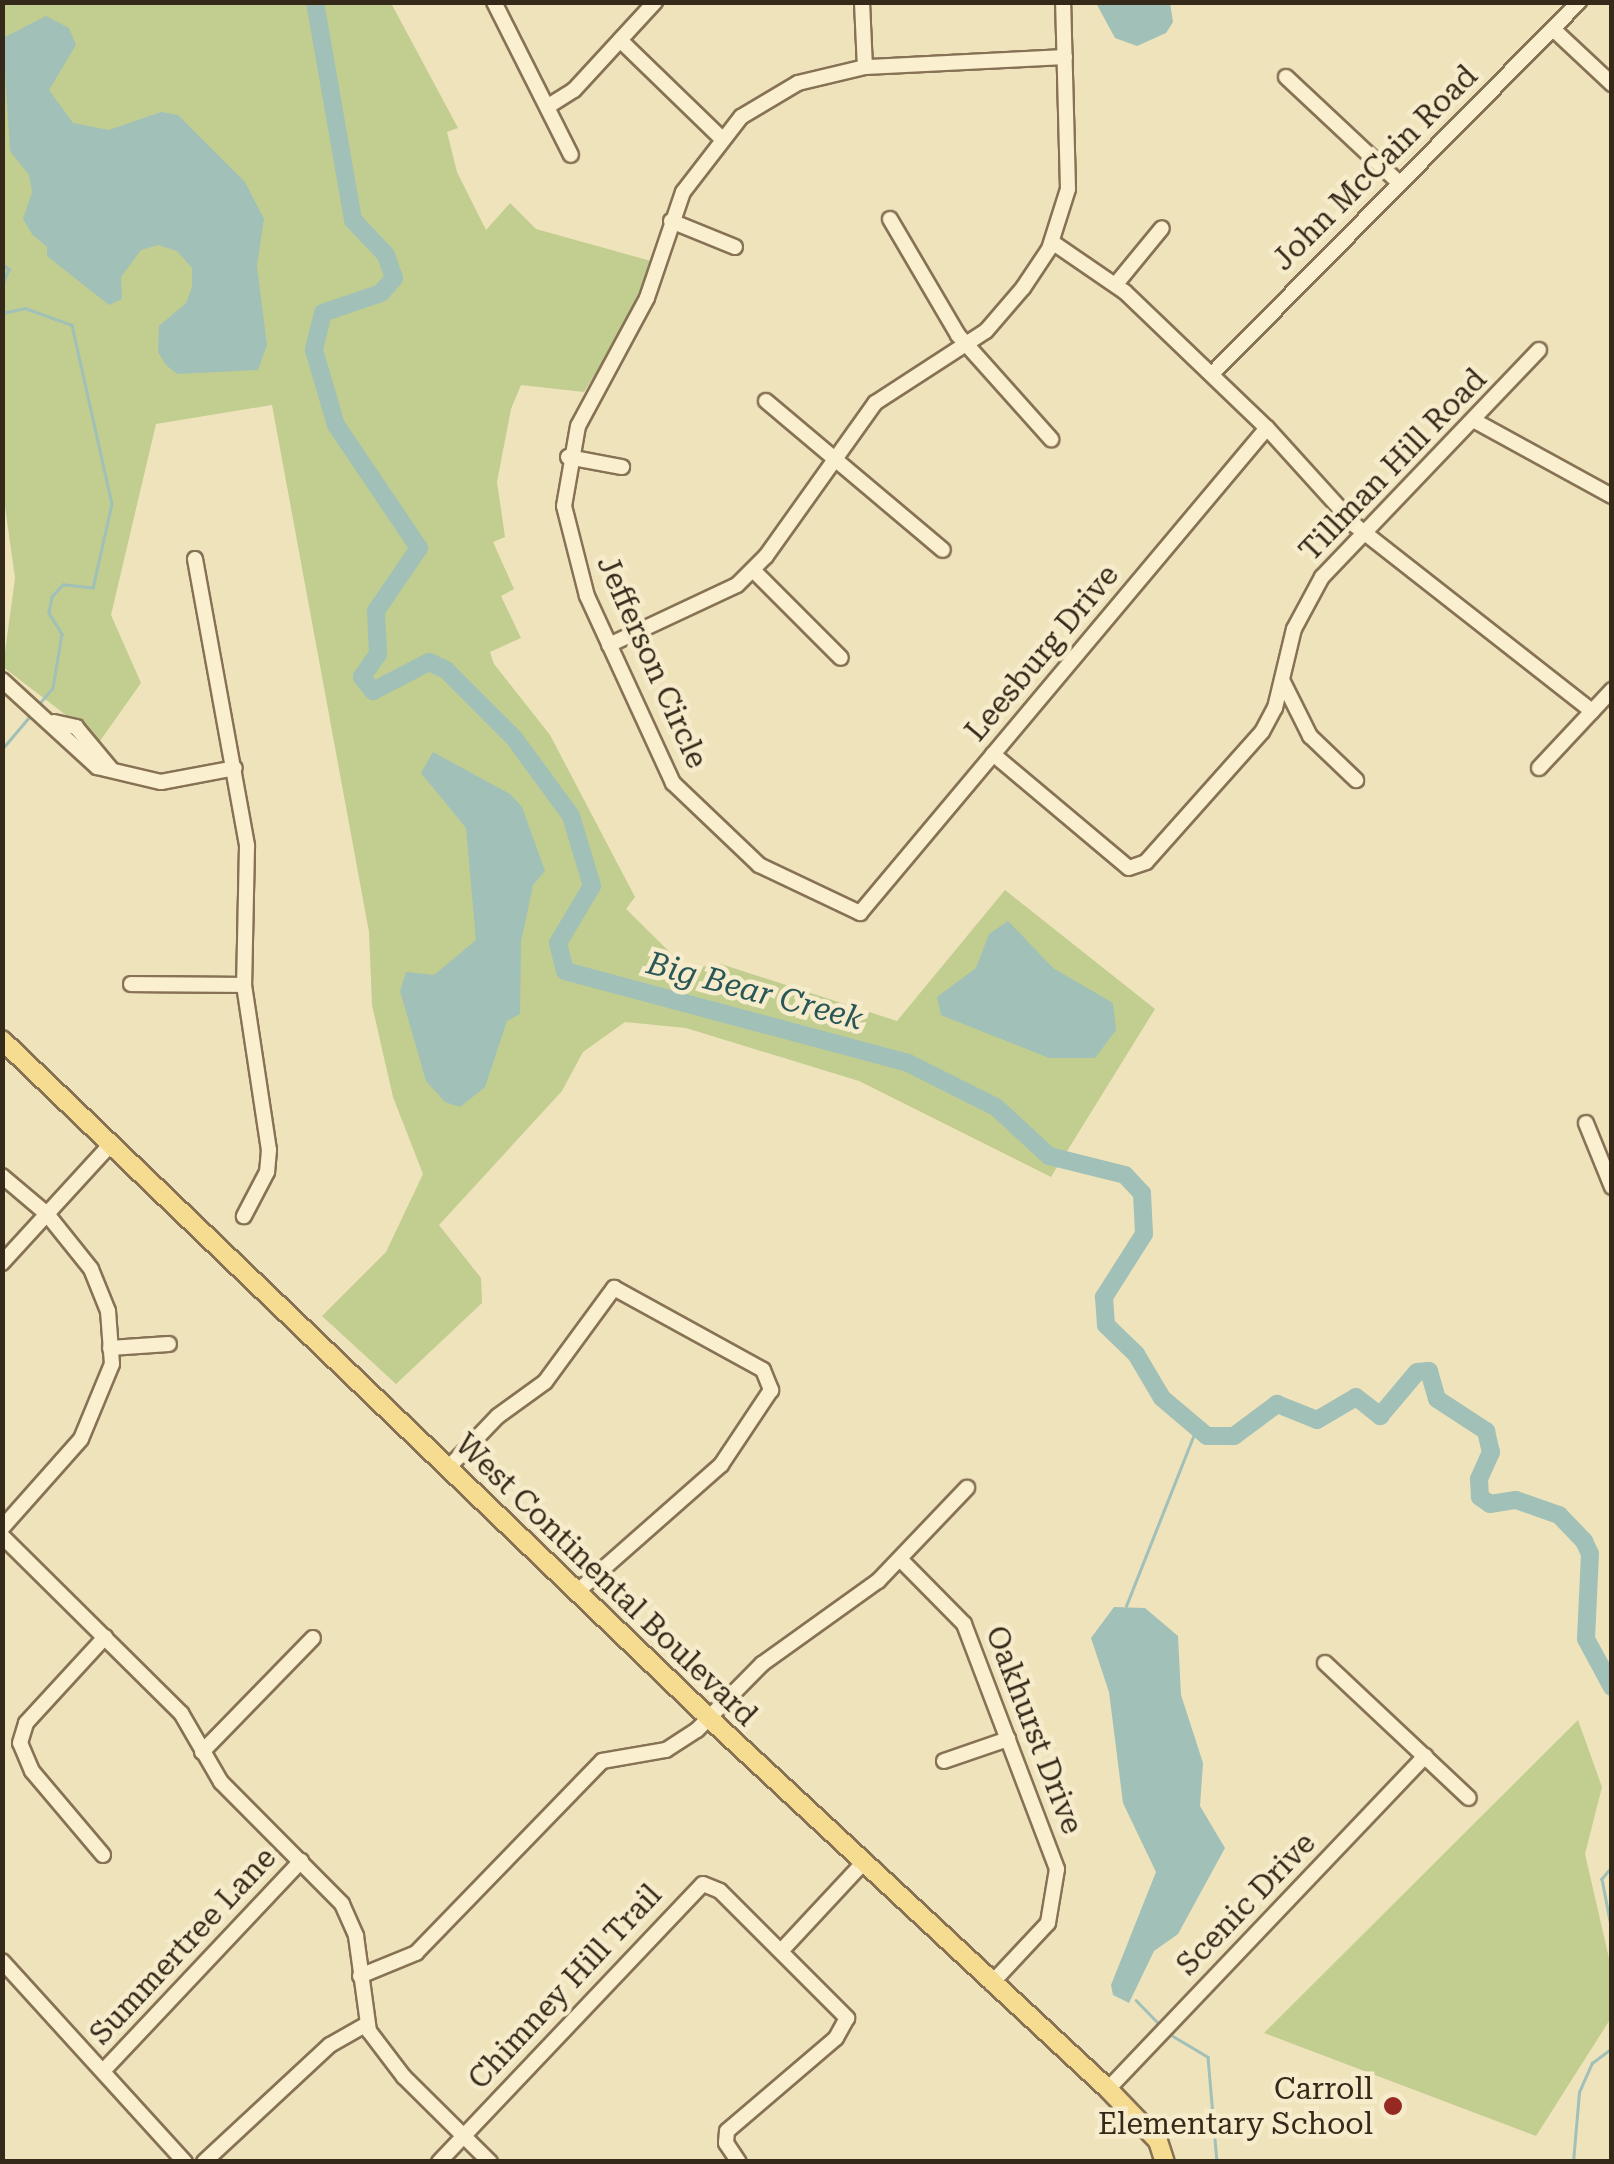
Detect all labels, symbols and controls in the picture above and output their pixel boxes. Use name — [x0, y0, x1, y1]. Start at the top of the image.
street label: John McCain Road — [1265, 58, 1485, 278]
street label: Tillman Hill Road — [1292, 361, 1494, 569]
street label: Jefferson Circle — [589, 550, 715, 774]
street label: Leesburg Drive — [958, 558, 1126, 748]
water label: Big Bear Creek — [643, 944, 867, 1038]
street label: West Continental Boulevard — [448, 1426, 764, 1734]
street label: Oakhurst Drive — [978, 1621, 1090, 1839]
street label: Scenic Drive — [1169, 1825, 1323, 1983]
street label: Summertree Lane — [82, 1840, 284, 2052]
street label: Chimney Hill Trail — [461, 1877, 669, 2097]
place label: Carroll Elementary School — [1098, 2071, 1373, 2142]
marker: Carroll Elementary School — [1382, 2095, 1404, 2117]

